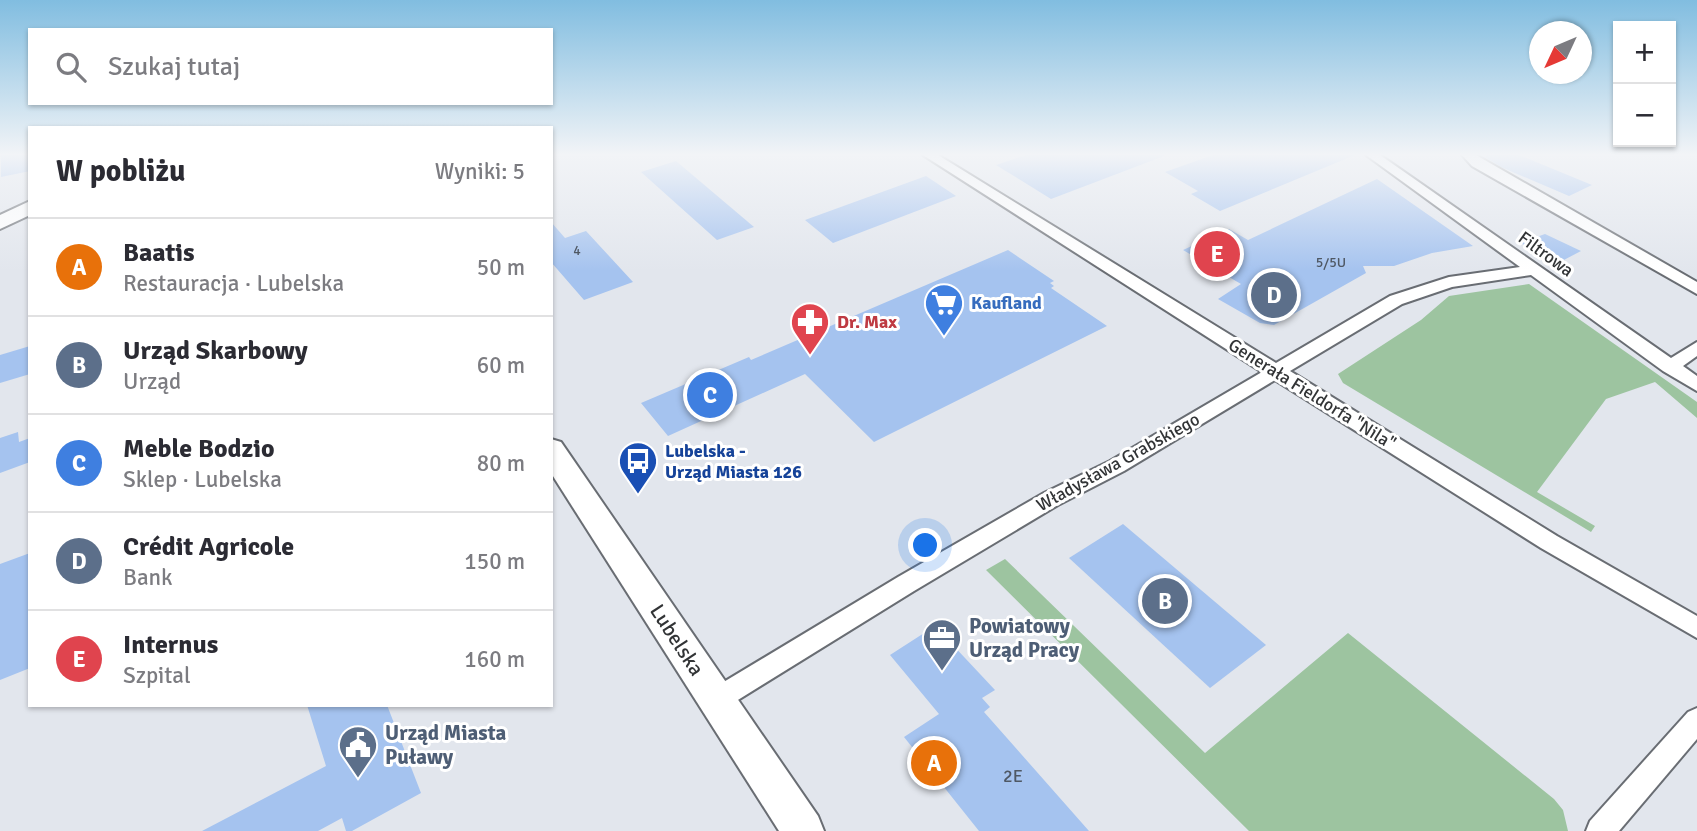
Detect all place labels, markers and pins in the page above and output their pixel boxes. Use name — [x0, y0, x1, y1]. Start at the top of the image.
pin: E — [1194, 228, 1240, 280]
pin: D — [1251, 269, 1297, 321]
supermarket icon: Kaufland — [923, 282, 965, 337]
place label: Kaufland — [971, 292, 1042, 314]
pharmacy icon: Dr. Max — [789, 301, 831, 356]
place label: Dr. Max — [837, 311, 897, 333]
pin: C — [687, 369, 733, 421]
bus stop icon: Lubelska - Urząd Miasta 126 — [617, 440, 659, 495]
place label: Lubelska - Urząd Miasta 126 — [665, 440, 802, 483]
pin: B — [1142, 575, 1188, 627]
place label: Powiatowy Urząd Pracy — [969, 613, 1080, 663]
office icon: Powiatowy Urząd Pracy — [921, 617, 963, 672]
place label: Urząd Miasta Puławy — [385, 720, 506, 770]
public building icon: Urząd Miasta Puławy — [337, 724, 379, 779]
pin: A — [911, 737, 957, 789]

